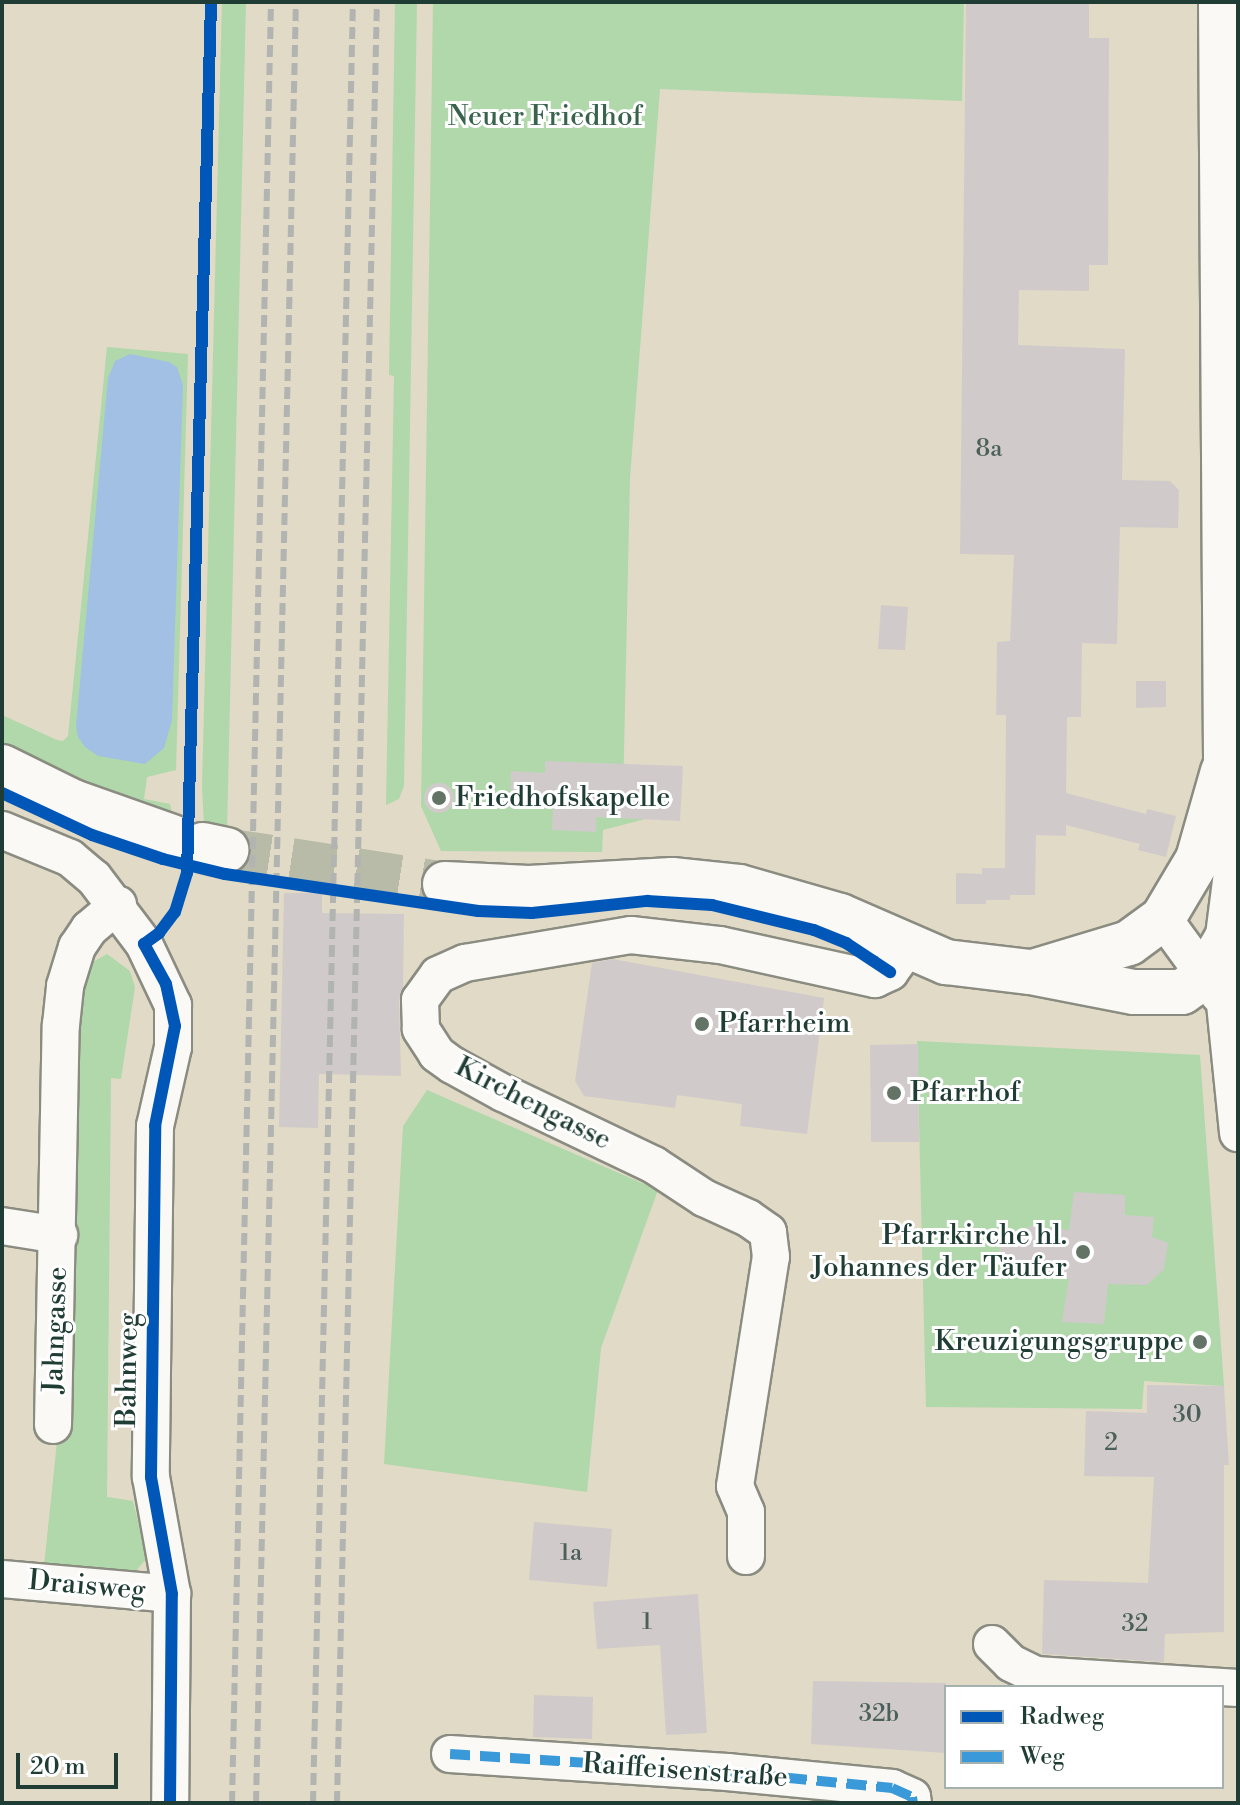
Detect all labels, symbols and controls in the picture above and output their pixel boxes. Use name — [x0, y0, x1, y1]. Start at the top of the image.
park label: Neuer Friedhof — [448, 100, 642, 134]
house number: 8a — [976, 436, 1002, 464]
place label: Friedhofskapelle — [455, 781, 670, 815]
marker: Friedhofskapelle — [430, 789, 448, 807]
place label: Pfarrheim — [718, 1007, 850, 1041]
marker: Pfarrheim — [693, 1015, 711, 1033]
street label: Kirchengasse — [450, 1050, 616, 1158]
place label: Pfarrhof — [910, 1076, 1020, 1110]
marker: Pfarrhof — [885, 1084, 903, 1102]
place label: Pfarrkirche hl. Johannes der Täufer — [811, 1219, 1067, 1285]
marker: Pfarrkirche hl. Johannes der Täufer — [1074, 1243, 1092, 1261]
street label: Jahngasse — [37, 1266, 75, 1394]
street label: Bahnweg — [110, 1312, 146, 1428]
place label: Kreuzigungsgruppe — [934, 1325, 1184, 1359]
marker: Kreuzigungsgruppe — [1191, 1333, 1209, 1351]
house number: 30 — [1172, 1402, 1202, 1430]
house number: 2 — [1104, 1430, 1118, 1458]
house number: 1a — [560, 1540, 582, 1568]
street label: Draisweg — [27, 1564, 147, 1608]
house number: 1 — [642, 1609, 652, 1637]
house number: 32 — [1122, 1611, 1148, 1639]
legend — [944, 1685, 1224, 1789]
house number: 32b — [859, 1701, 899, 1729]
text: Radweg — [1020, 1702, 1104, 1732]
scale bar — [20, 1737, 122, 1787]
text: Weg — [1020, 1742, 1065, 1772]
street label: Raiffeisenstraße — [581, 1747, 789, 1795]
text: 20 m — [30, 1752, 86, 1782]

